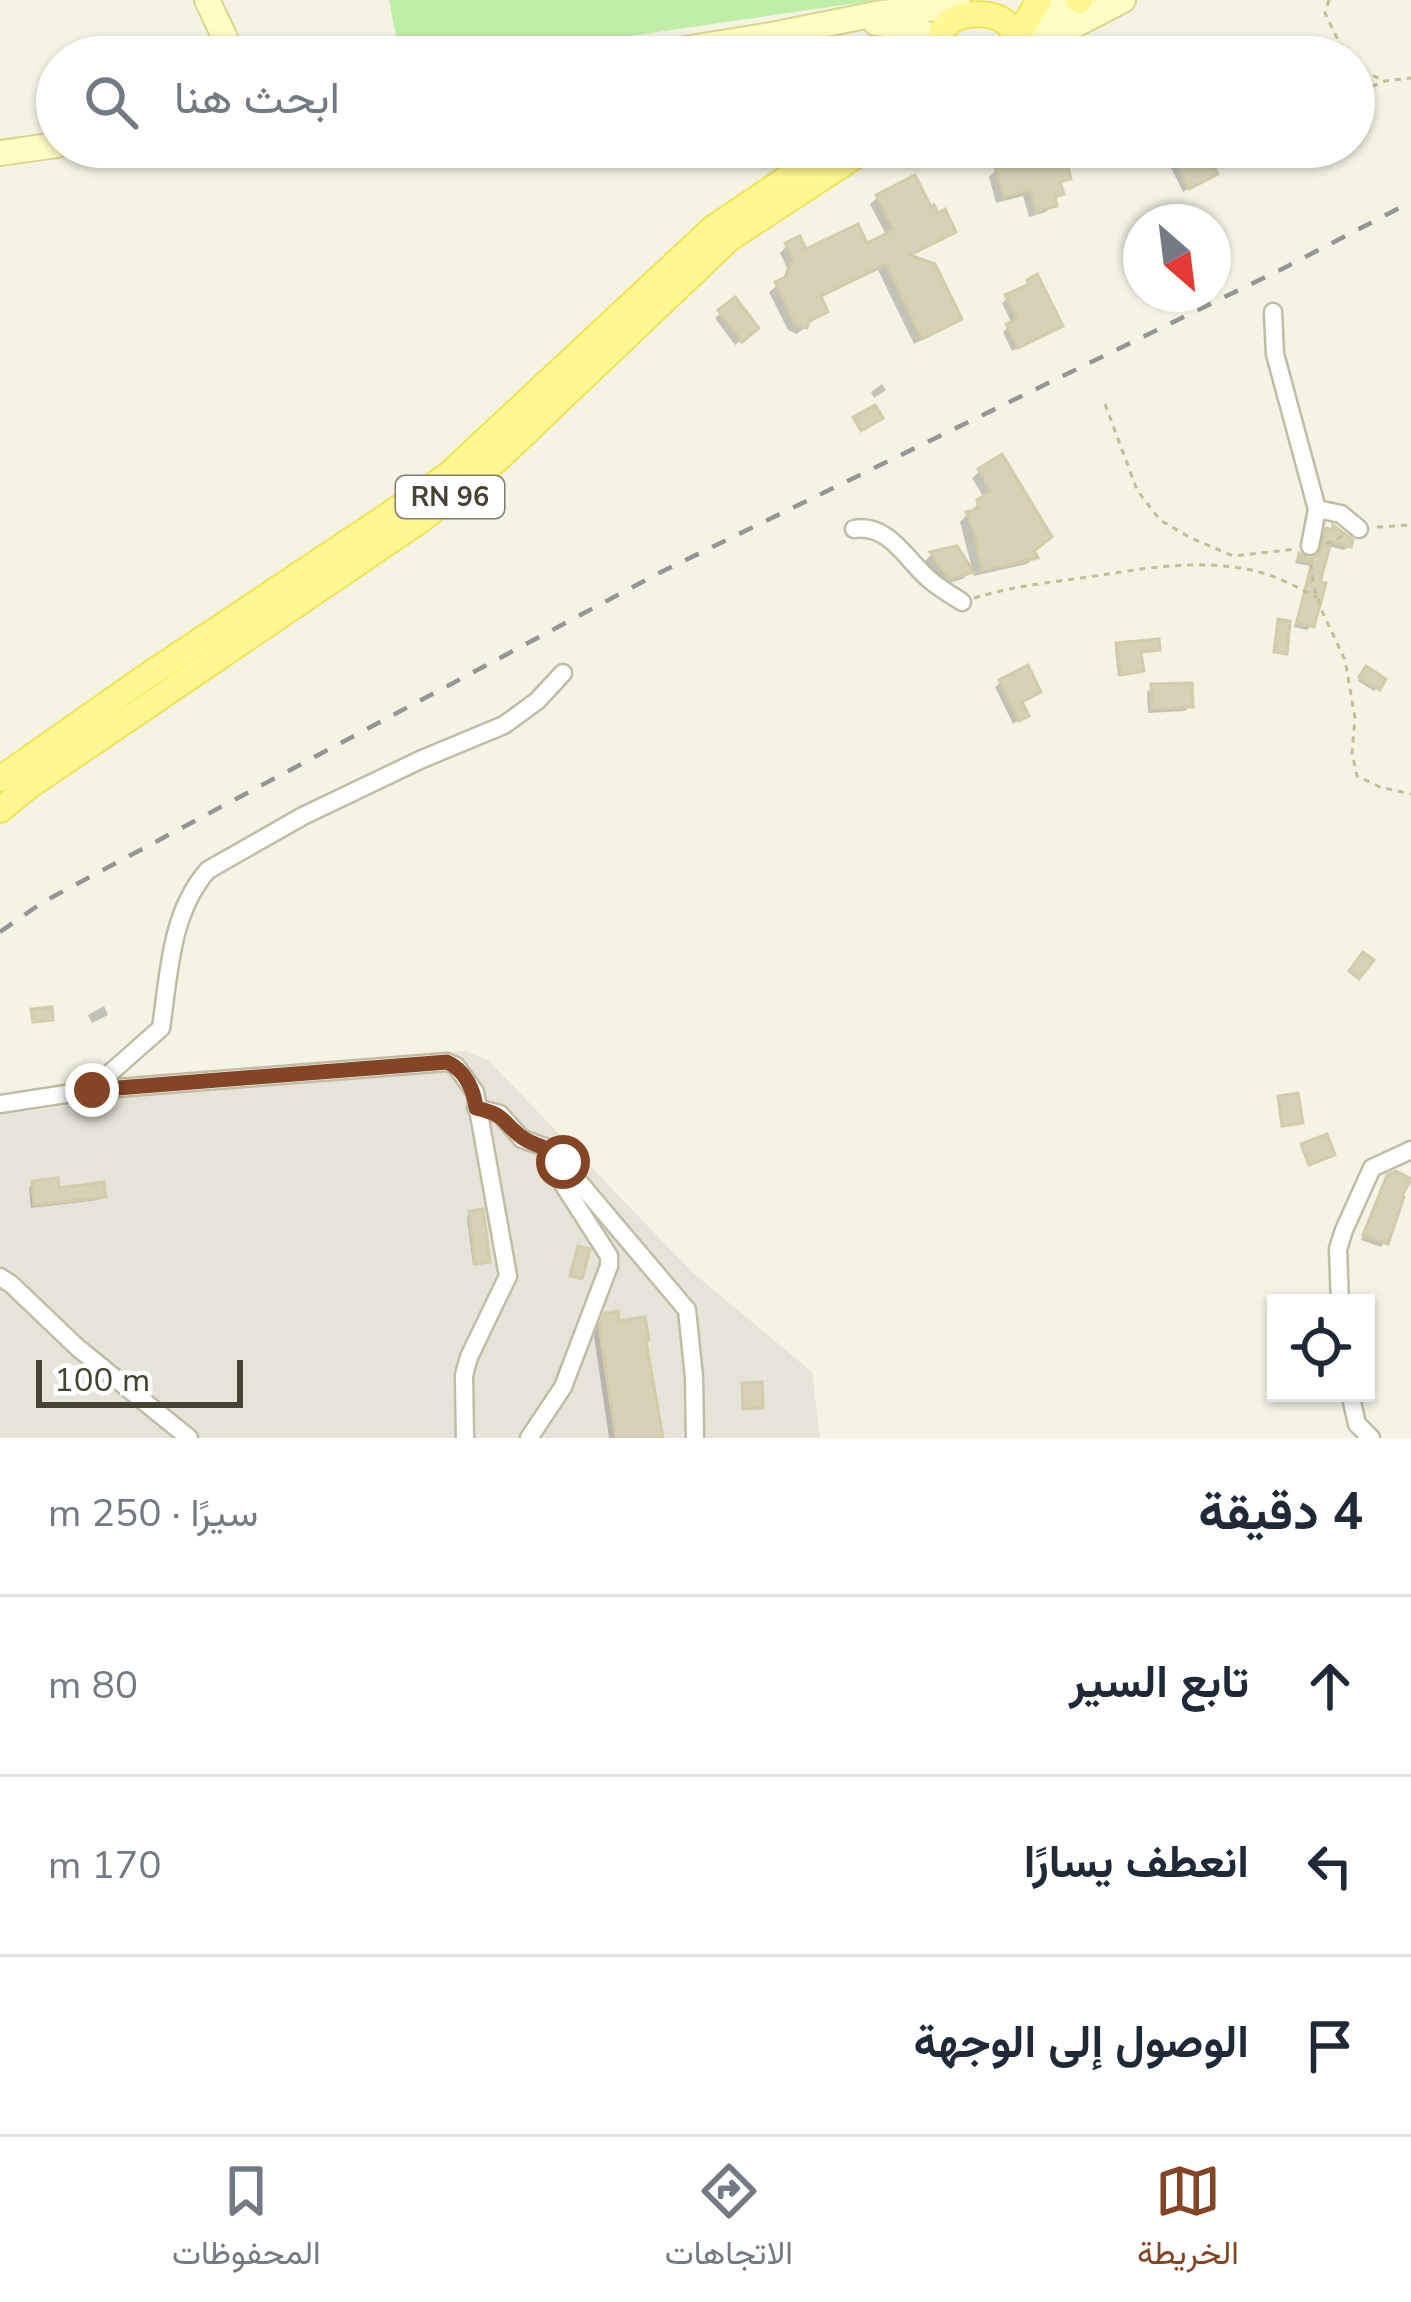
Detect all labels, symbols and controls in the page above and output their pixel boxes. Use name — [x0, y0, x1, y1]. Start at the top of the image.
search box — [36, 36, 1375, 168]
text: ابحث هنا — [174, 68, 340, 129]
icon: search — [78, 69, 144, 135]
north arrow — [1123, 204, 1231, 312]
road number: RN 96 — [396, 476, 504, 518]
route end — [65, 1063, 119, 1117]
route start — [536, 1135, 590, 1189]
map controls — [1267, 1294, 1375, 1402]
button: locate — [1267, 1294, 1375, 1402]
scale bar — [36, 1354, 243, 1407]
text: 100 m — [54, 1358, 150, 1403]
text: 4 دقيقة — [1198, 1477, 1363, 1547]
text: سيرًا · 250 m — [48, 1487, 258, 1540]
text: تابع السير — [1069, 1652, 1249, 1713]
icon: ahead — [1297, 1653, 1363, 1719]
text: 80 m — [48, 1659, 138, 1712]
text: انعطف يسارًا — [1024, 1832, 1249, 1893]
icon: left — [1297, 1833, 1363, 1899]
text: 170 m — [48, 1839, 162, 1892]
text: الوصول إلى الوجهة — [914, 2012, 1249, 2073]
icon: arrive — [1297, 2013, 1363, 2079]
tab: المحفوظات — [172, 2158, 321, 2282]
tab: الاتجاهات — [665, 2158, 793, 2282]
tab: الخريطة — [1137, 2158, 1239, 2282]

